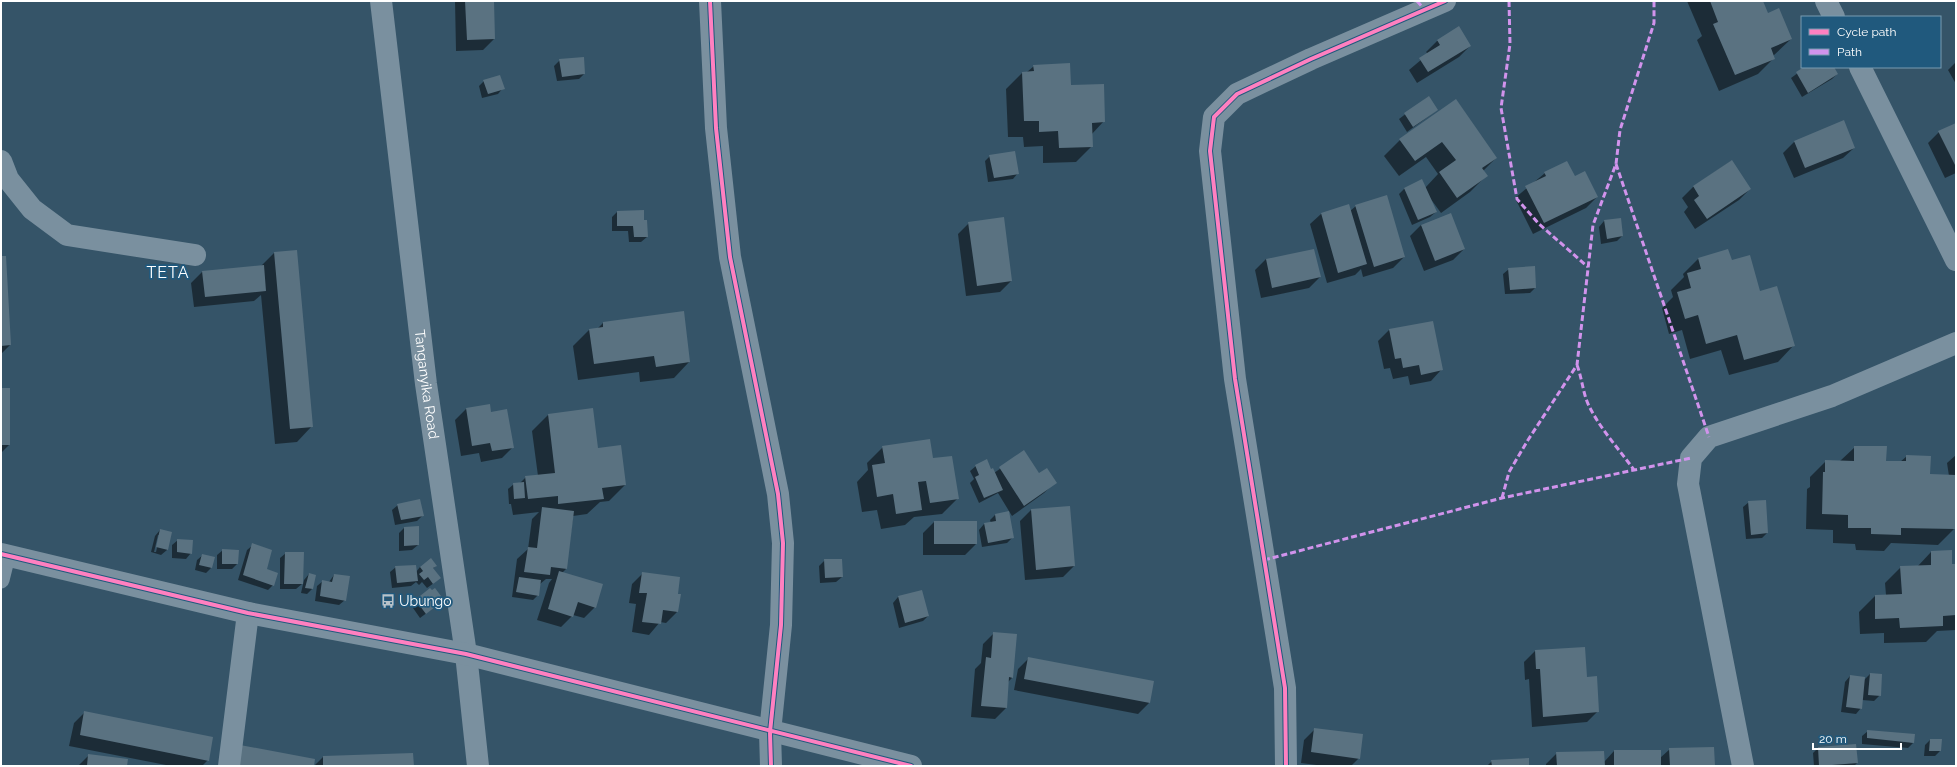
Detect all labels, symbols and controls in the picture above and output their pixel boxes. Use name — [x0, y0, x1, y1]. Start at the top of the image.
legend — [1801, 16, 1941, 68]
text: Cycle path — [1837, 25, 1896, 39]
text: Path — [1837, 45, 1862, 59]
district label: TETA — [147, 263, 190, 282]
street label: Tanganyika Road — [412, 329, 442, 440]
bus stop icon: Ubungo — [380, 593, 396, 609]
place label: Ubungo — [399, 593, 452, 609]
scale bar — [1813, 725, 1901, 751]
text: 20 m — [1819, 732, 1847, 746]

